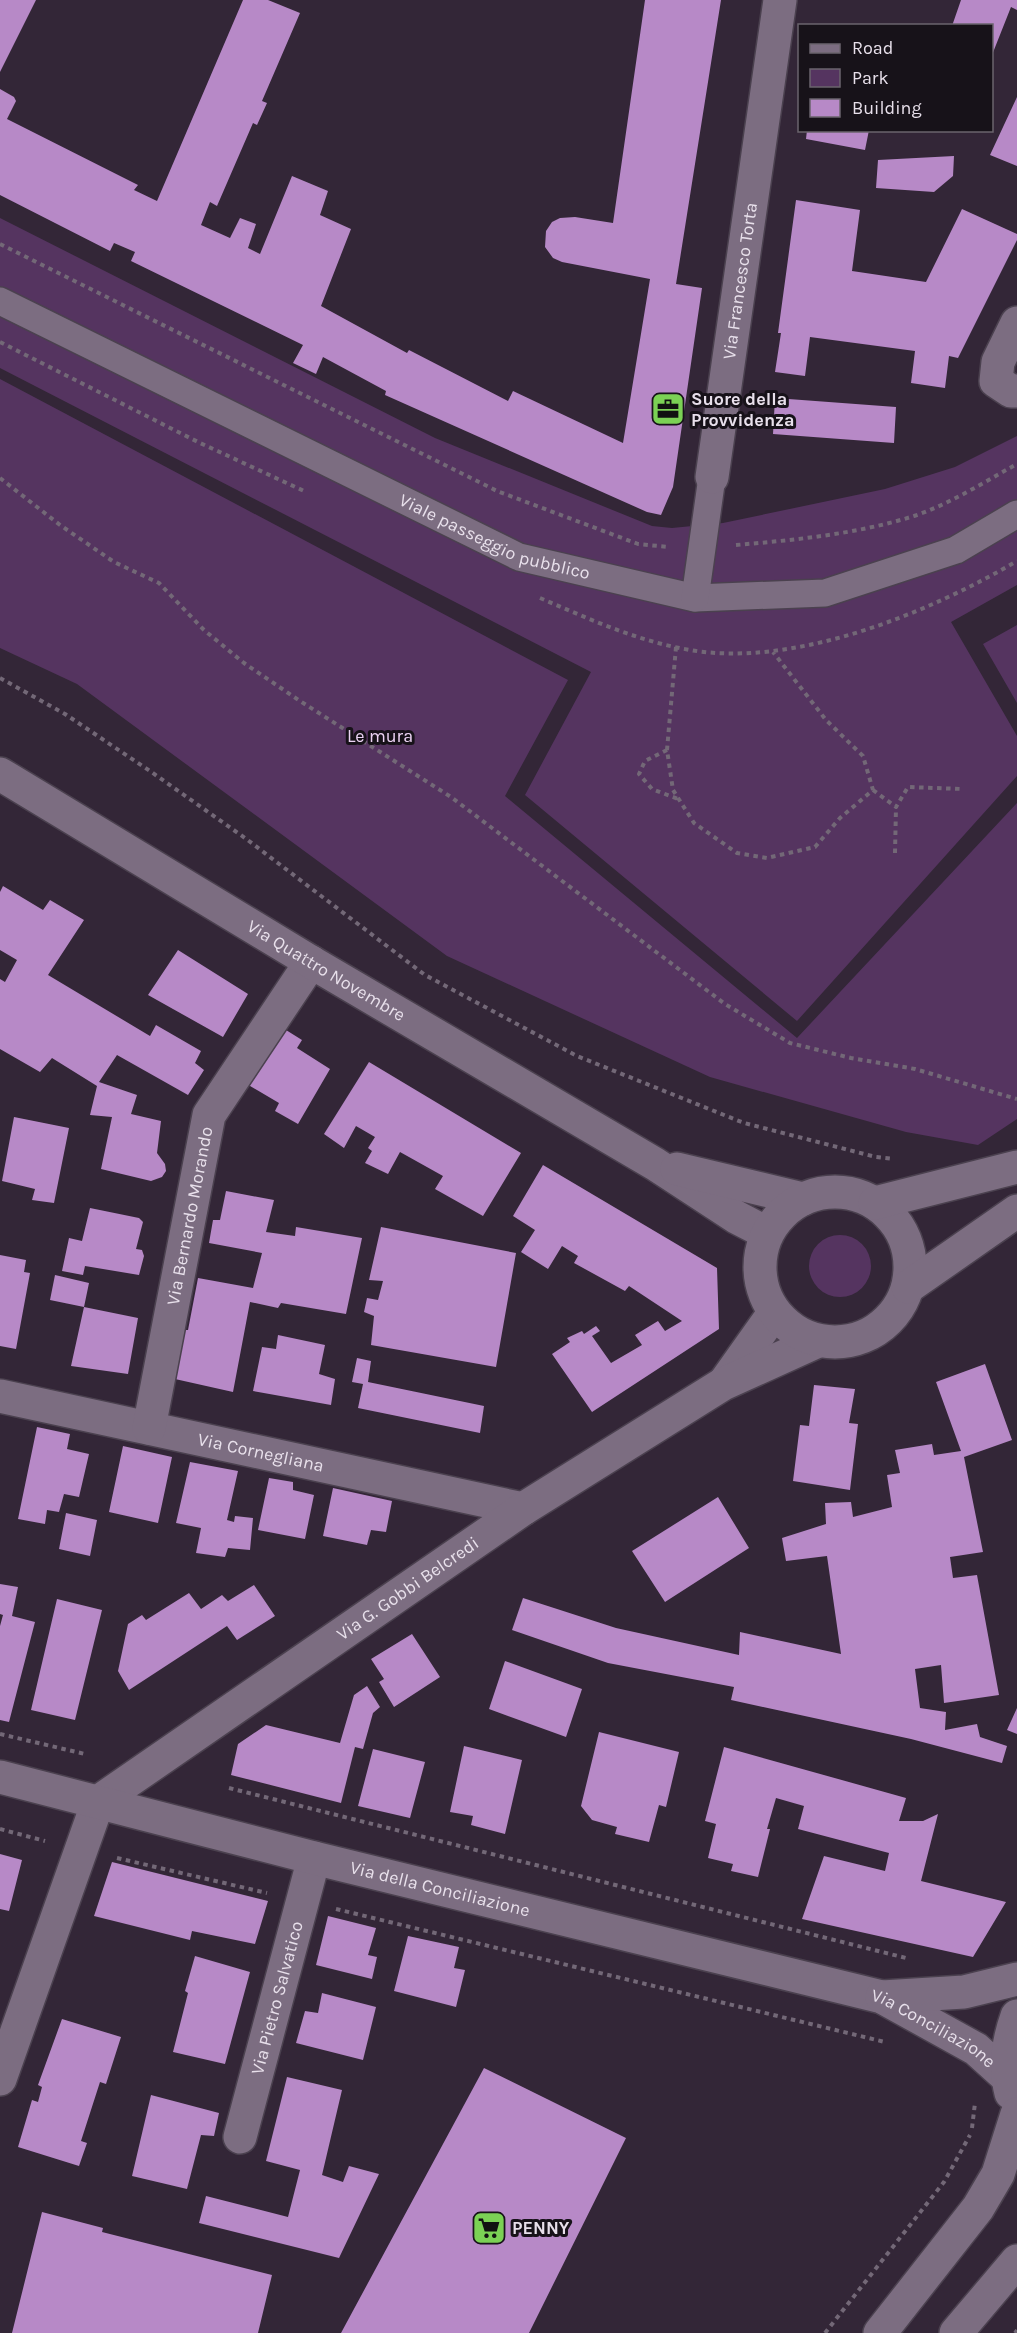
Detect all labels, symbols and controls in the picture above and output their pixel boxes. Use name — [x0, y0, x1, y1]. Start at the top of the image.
legend — [798, 24, 993, 132]
text: Road — [852, 37, 893, 59]
text: Park — [852, 67, 889, 89]
text: Building — [852, 97, 922, 119]
street label: Via Francesco Torta — [718, 201, 762, 361]
place label: Suore della Provvidenza — [691, 388, 795, 431]
office icon: Suore della Provvidenza — [650, 391, 686, 427]
street label: Viale passeggio pubblico — [396, 489, 592, 584]
park label: Le mura — [347, 725, 413, 747]
street label: Via Quattro Novembre — [243, 915, 409, 1026]
street label: Via Bernardo Morando — [162, 1125, 218, 1307]
street label: Via Cornegliana — [196, 1428, 326, 1477]
street label: Via G. Gobbi Belcredi — [332, 1532, 483, 1645]
street label: Via della Conciliazione — [348, 1856, 532, 1921]
street label: Via Pietro Salvatico — [246, 1919, 308, 2077]
street label: Via Conciliazione — [869, 1984, 1000, 2072]
supermarket icon: PENNY — [471, 2210, 507, 2246]
place label: PENNY — [512, 2217, 570, 2239]

